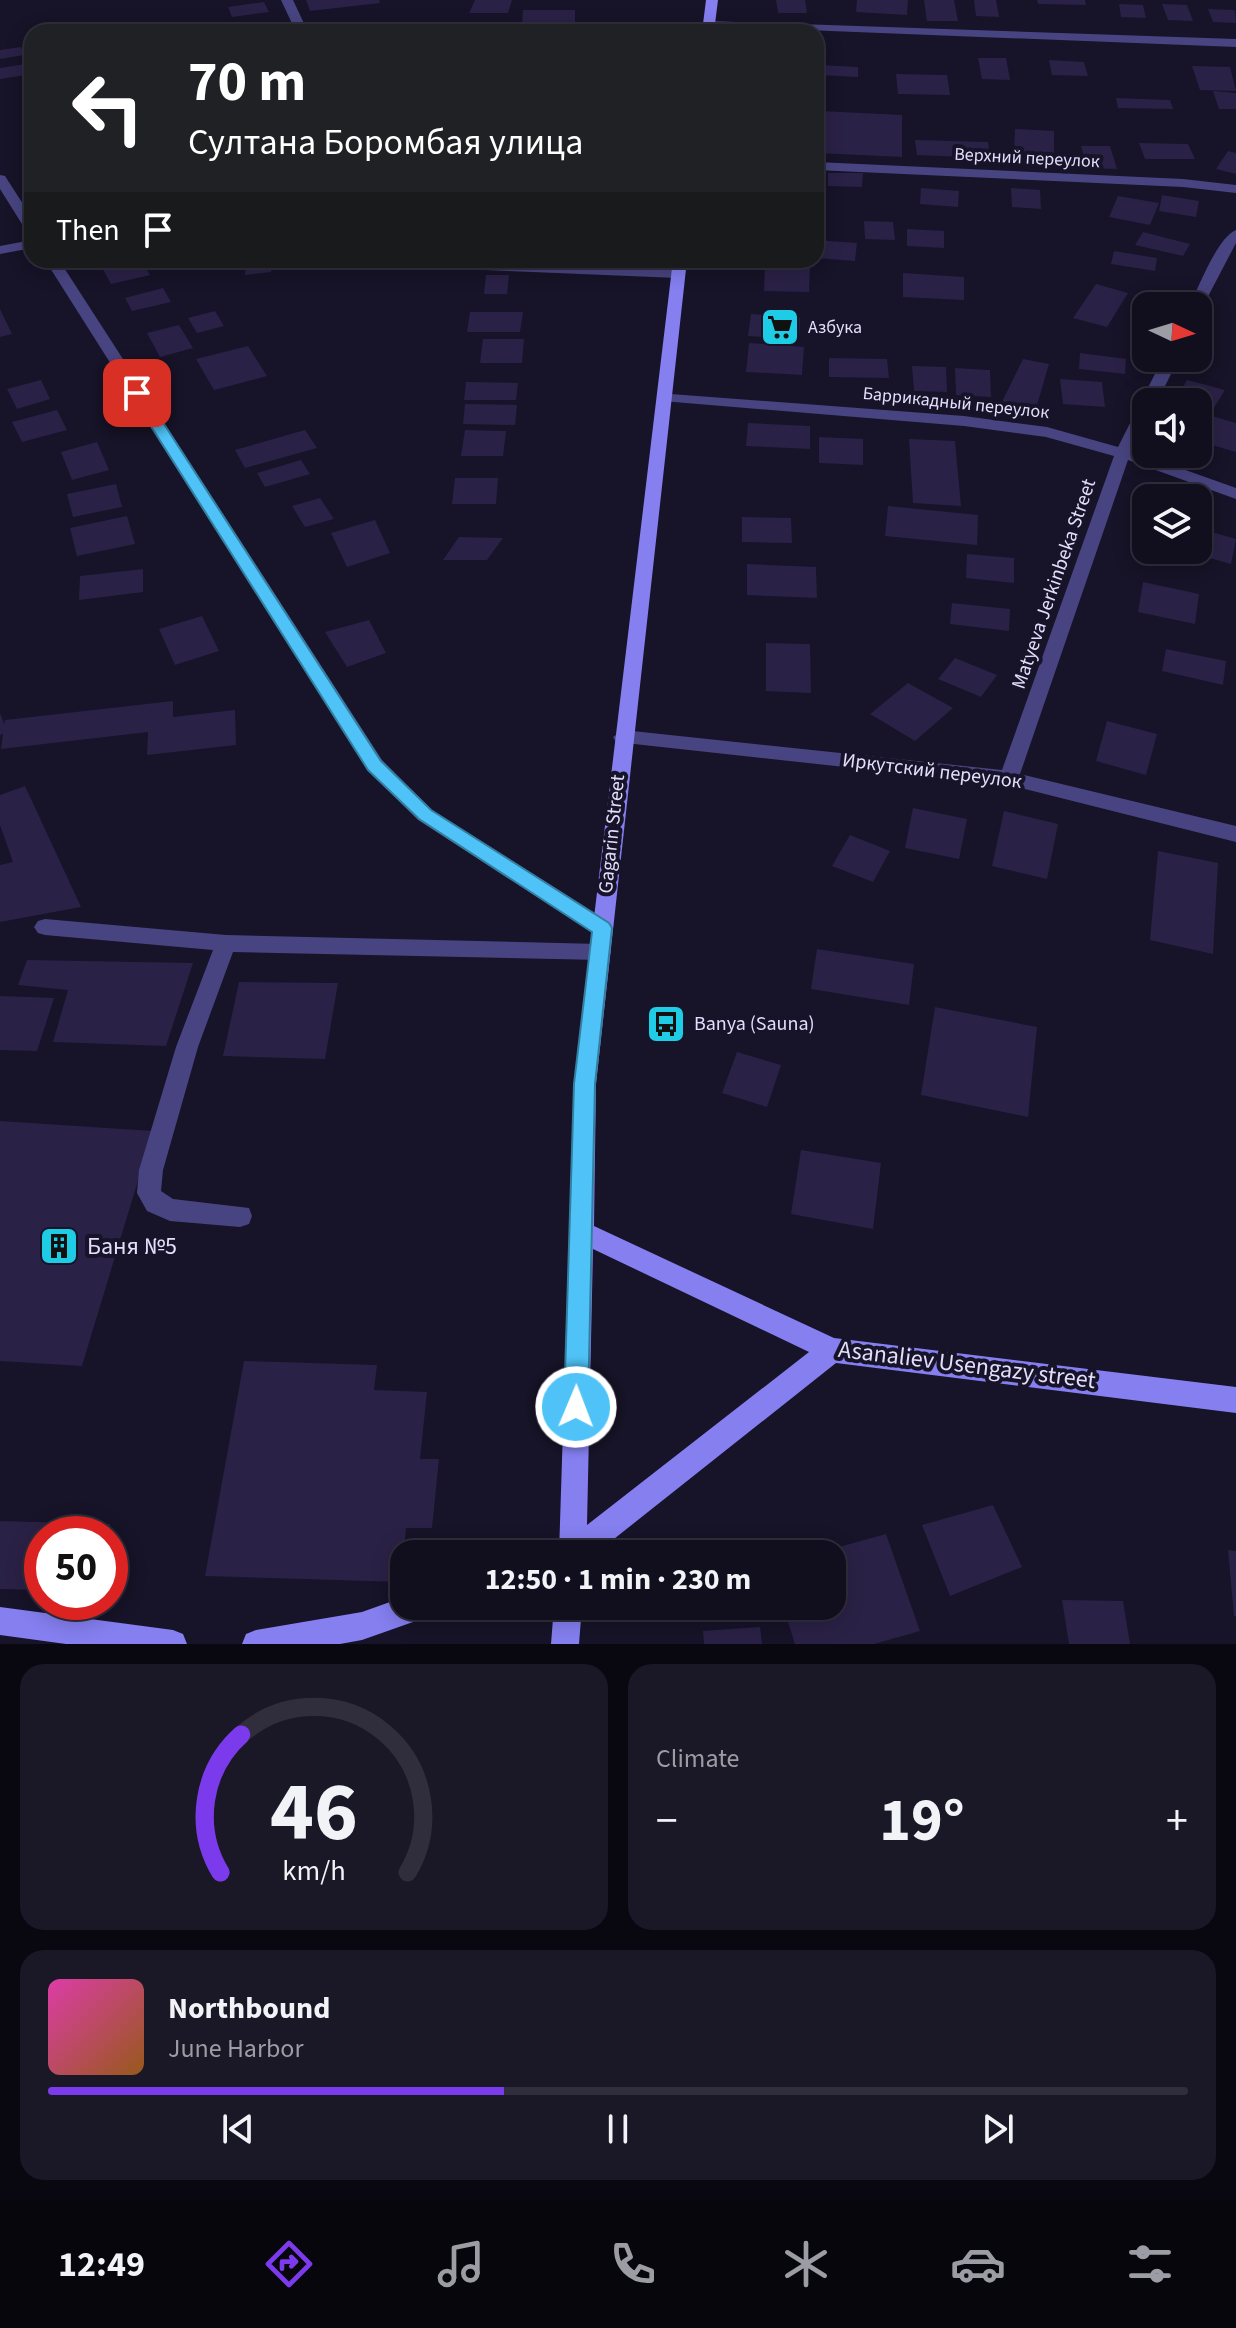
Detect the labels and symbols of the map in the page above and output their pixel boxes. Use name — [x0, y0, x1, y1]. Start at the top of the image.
street label: Верхний переулок — [954, 142, 1100, 174]
north arrow — [1132, 292, 1212, 372]
supermarket icon: Азбука — [759, 306, 801, 348]
place label: Азбука — [808, 315, 862, 340]
pin — [103, 359, 171, 427]
street label: Баррикадный переулок — [861, 381, 1051, 425]
street label: Matyeva Jerkinbeka Street — [1005, 475, 1103, 693]
street label: Иркутский переулок — [841, 746, 1023, 796]
street label: Gagarin Street — [592, 773, 632, 895]
bus stop icon: Banya (Sauna) — [645, 1003, 687, 1045]
place label: Banya (Sauna) — [694, 1010, 815, 1038]
building icon: Баня №5 — [38, 1225, 80, 1267]
place label: Баня №5 — [87, 1229, 177, 1264]
street label: Asanaliev Usengazy street — [836, 1332, 1098, 1398]
position arrow — [534, 1365, 618, 1449]
speed limit sign: 50 — [24, 1516, 128, 1620]

